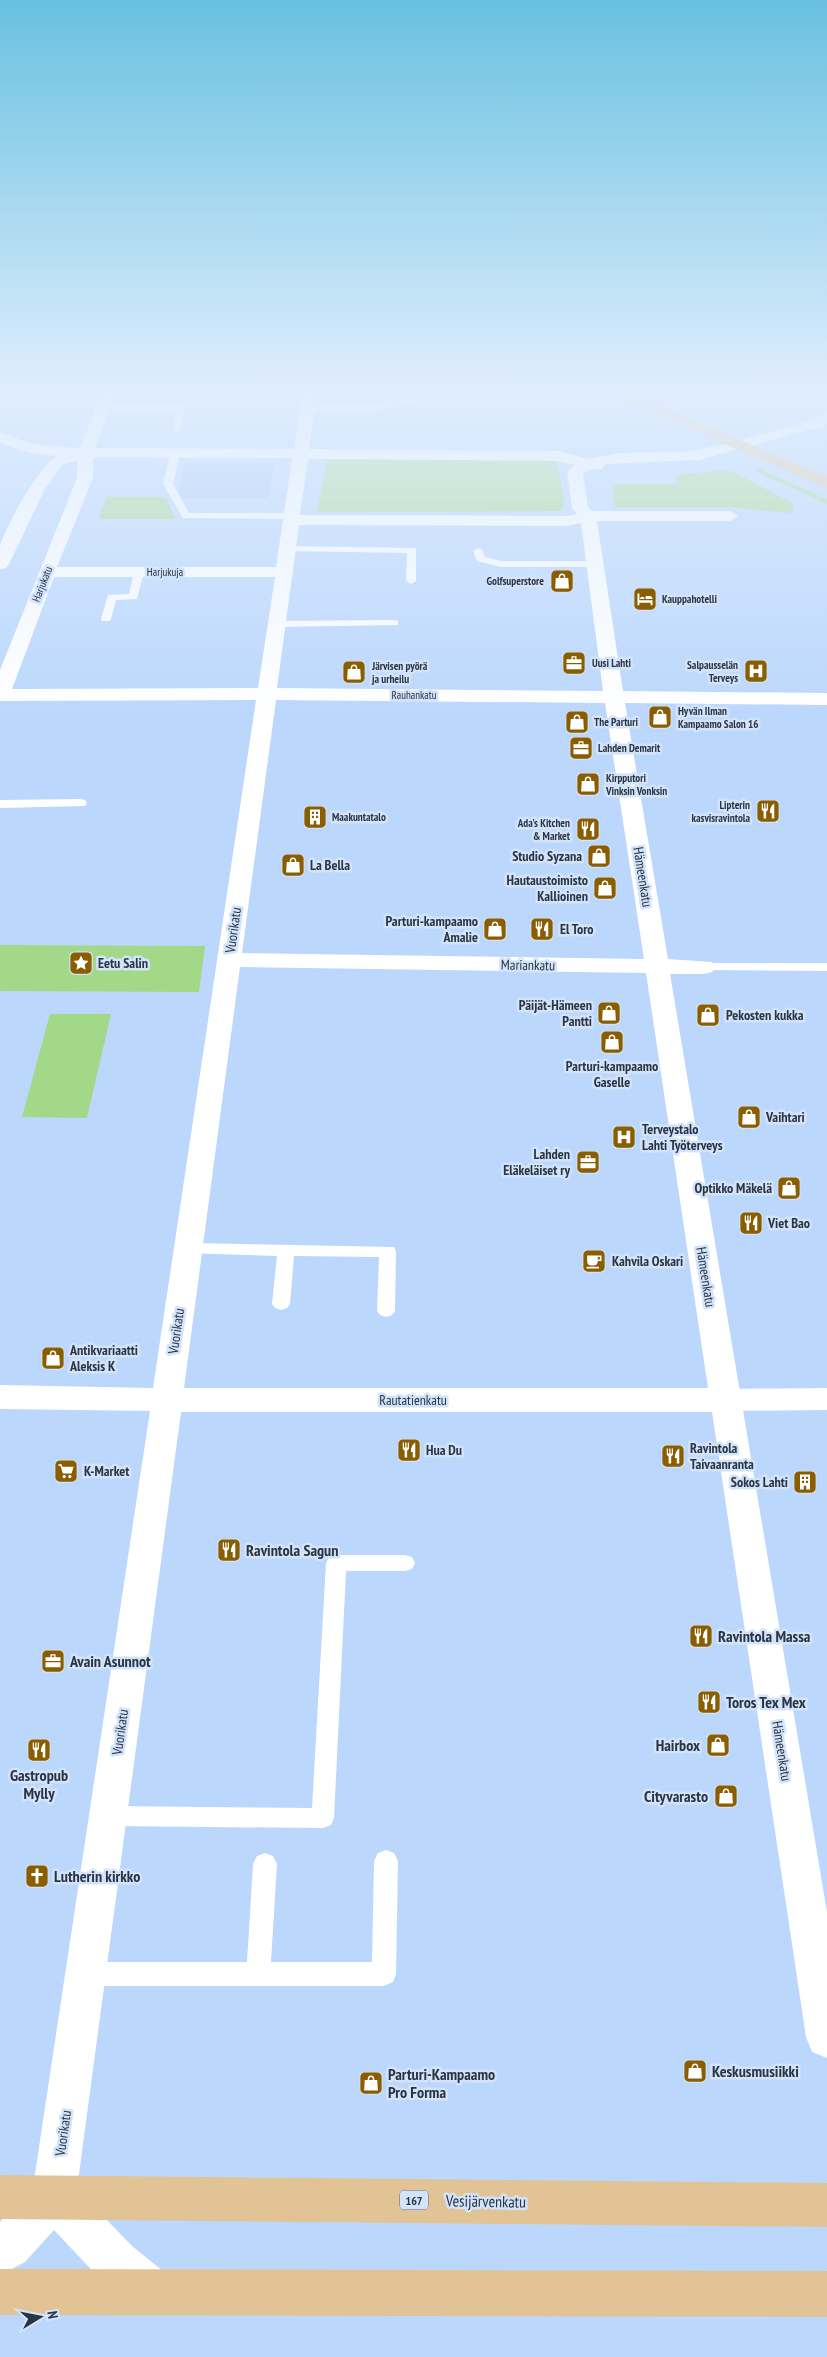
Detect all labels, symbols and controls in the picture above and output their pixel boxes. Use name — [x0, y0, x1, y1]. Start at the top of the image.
street label: Harjukatu — [29, 564, 55, 604]
street label: Harjukuja — [147, 565, 183, 579]
shop icon: Golfsuperstore — [549, 568, 575, 594]
place label: Golfsuperstore — [486, 574, 544, 588]
hotel icon: Kauppahotelli — [632, 586, 658, 612]
place label: Kauppahotelli — [662, 592, 717, 606]
office icon: Uusi Lahti — [561, 650, 587, 676]
place label: Uusi Lahti — [592, 656, 631, 670]
place label: Salpausselän Terveys — [687, 658, 738, 685]
hospital icon: Salpausselän Terveys — [743, 658, 769, 684]
shop icon: Järvisen pyörä ja urheilu — [341, 659, 367, 685]
place label: Järvisen pyörä ja urheilu — [371, 659, 428, 686]
street label: Rauhankatu — [392, 688, 437, 702]
shop icon: Hyvän Ilman Kampaamo Salon 16 — [647, 704, 673, 730]
place label: Hyvän Ilman Kampaamo Salon 16 — [678, 704, 759, 731]
shop icon: The Parturi — [564, 709, 590, 735]
place label: The Parturi — [594, 715, 638, 729]
office icon: Lahden Demarit — [568, 735, 594, 761]
place label: Lahden Demarit — [598, 741, 661, 755]
shop icon: Kirpputori Vinksin Vonksin — [575, 771, 601, 797]
place label: Kirpputori Vinksin Vonksin — [605, 771, 667, 798]
place label: Lipterin kasvisravintola — [691, 798, 750, 825]
restaurant icon: Lipterin kasvisravintola — [755, 798, 781, 824]
building icon: Maakuntatalo — [302, 804, 328, 830]
place label: Maakuntatalo — [332, 810, 386, 824]
place label: Ada's Kitchen & Market — [517, 816, 571, 843]
restaurant icon: Ada's Kitchen & Market — [575, 816, 601, 842]
shop icon: Studio Syzana — [586, 843, 612, 869]
street label: Hämeenkatu — [629, 846, 657, 908]
place label: Studio Syzana — [512, 847, 582, 865]
shop icon: La Bella — [280, 852, 306, 878]
place label: La Bella — [310, 856, 350, 874]
place label: Hautaustoimisto Kallioinen — [506, 871, 588, 905]
shop icon: Hautaustoimisto Kallioinen — [592, 875, 618, 901]
street label: Vuorikatu — [221, 906, 245, 955]
place label: Parturi-kampaamo Amalie — [386, 912, 478, 946]
shop icon: Parturi-kampaamo Amalie — [482, 916, 508, 942]
restaurant icon: El Toro — [529, 916, 555, 942]
place label: El Toro — [560, 920, 594, 938]
place icon: Eetu Salin — [68, 950, 94, 976]
place label: Eetu Salin — [98, 954, 148, 972]
street label: Mariankatu — [501, 956, 555, 974]
place label: Päijät-Hämeen Pantti — [519, 996, 592, 1030]
shop icon: Päijät-Hämeen Pantti — [596, 1000, 622, 1026]
shop icon: Pekosten kukka — [695, 1002, 721, 1028]
place label: Pekosten kukka — [726, 1006, 804, 1024]
shop icon: Parturi-kampaamo Gaselle — [599, 1029, 625, 1055]
place label: Parturi-kampaamo Gaselle — [566, 1057, 658, 1091]
shop icon: Vaihtari — [736, 1104, 762, 1130]
place label: Vaihtari — [765, 1108, 805, 1126]
place label: Terveystalo Lahti Työterveys — [642, 1120, 723, 1154]
hospital icon: Terveystalo Lahti Työterveys — [611, 1124, 637, 1150]
place label: Lahden Eläkeläiset ry — [503, 1145, 570, 1179]
office icon: Lahden Eläkeläiset ry — [575, 1149, 601, 1175]
shop icon: Optikko Mäkelä — [776, 1175, 802, 1201]
place label: Optikko Mäkelä — [694, 1179, 772, 1197]
restaurant icon: Viet Bao — [738, 1210, 764, 1236]
place label: Viet Bao — [767, 1214, 810, 1232]
street label: Hämeenkatu — [692, 1246, 720, 1308]
cafe icon: Kahvila Oskari — [581, 1248, 607, 1274]
place label: Kahvila Oskari — [612, 1252, 683, 1270]
street label: Vuorikatu — [164, 1307, 188, 1356]
place label: Antikvariaatti Aleksis K — [69, 1341, 138, 1375]
shop icon: Antikvariaatti Aleksis K — [40, 1345, 66, 1371]
street label: Rautatienkatu — [379, 1391, 447, 1409]
restaurant icon: Hua Du — [396, 1437, 422, 1463]
place label: Ravintola Taivaanranta — [690, 1439, 754, 1473]
place label: Hua Du — [426, 1441, 462, 1459]
restaurant icon: Ravintola Taivaanranta — [660, 1443, 686, 1469]
supermarket icon: K-Market — [53, 1458, 79, 1484]
place label: K-Market — [84, 1462, 129, 1480]
building icon: Sokos Lahti — [792, 1469, 818, 1495]
place label: Sokos Lahti — [731, 1473, 788, 1491]
restaurant icon: Ravintola Sagun — [216, 1537, 242, 1563]
place label: Ravintola Sagun — [246, 1540, 338, 1560]
restaurant icon: Ravintola Massa — [688, 1623, 714, 1649]
place label: Ravintola Massa — [718, 1626, 811, 1646]
office icon: Avain Asunnot — [40, 1648, 66, 1674]
place label: Avain Asunnot — [69, 1651, 151, 1671]
restaurant icon: Toros Tex Mex — [696, 1689, 722, 1715]
place label: Toros Tex Mex — [726, 1692, 806, 1712]
street label: Vuorikatu — [108, 1708, 132, 1757]
street label: Hämeenkatu — [768, 1720, 796, 1782]
shop icon: Hairbox — [705, 1732, 731, 1758]
place label: Hairbox — [656, 1735, 700, 1755]
restaurant icon: Gastropub Mylly — [26, 1737, 52, 1763]
place label: Gastropub Mylly — [10, 1765, 68, 1803]
shop icon: Cityvarasto — [713, 1783, 739, 1809]
place label: Cityvarasto — [644, 1786, 708, 1806]
church icon: Lutherin kirkko — [24, 1863, 50, 1889]
place label: Lutherin kirkko — [54, 1866, 140, 1886]
shop icon: Keskusmusiikki — [682, 2058, 708, 2084]
place label: Keskusmusiikki — [712, 2061, 799, 2081]
place label: Parturi-Kampaamo Pro Forma — [388, 2064, 495, 2102]
shop icon: Parturi-Kampaamo Pro Forma — [358, 2070, 384, 2096]
street label: Vuorikatu — [51, 2109, 75, 2158]
road number: 167 — [400, 2190, 428, 2210]
street label: Vesijärvenkatu — [445, 2190, 526, 2212]
north arrow — [15, 2292, 65, 2342]
text: N — [43, 2309, 62, 2320]

